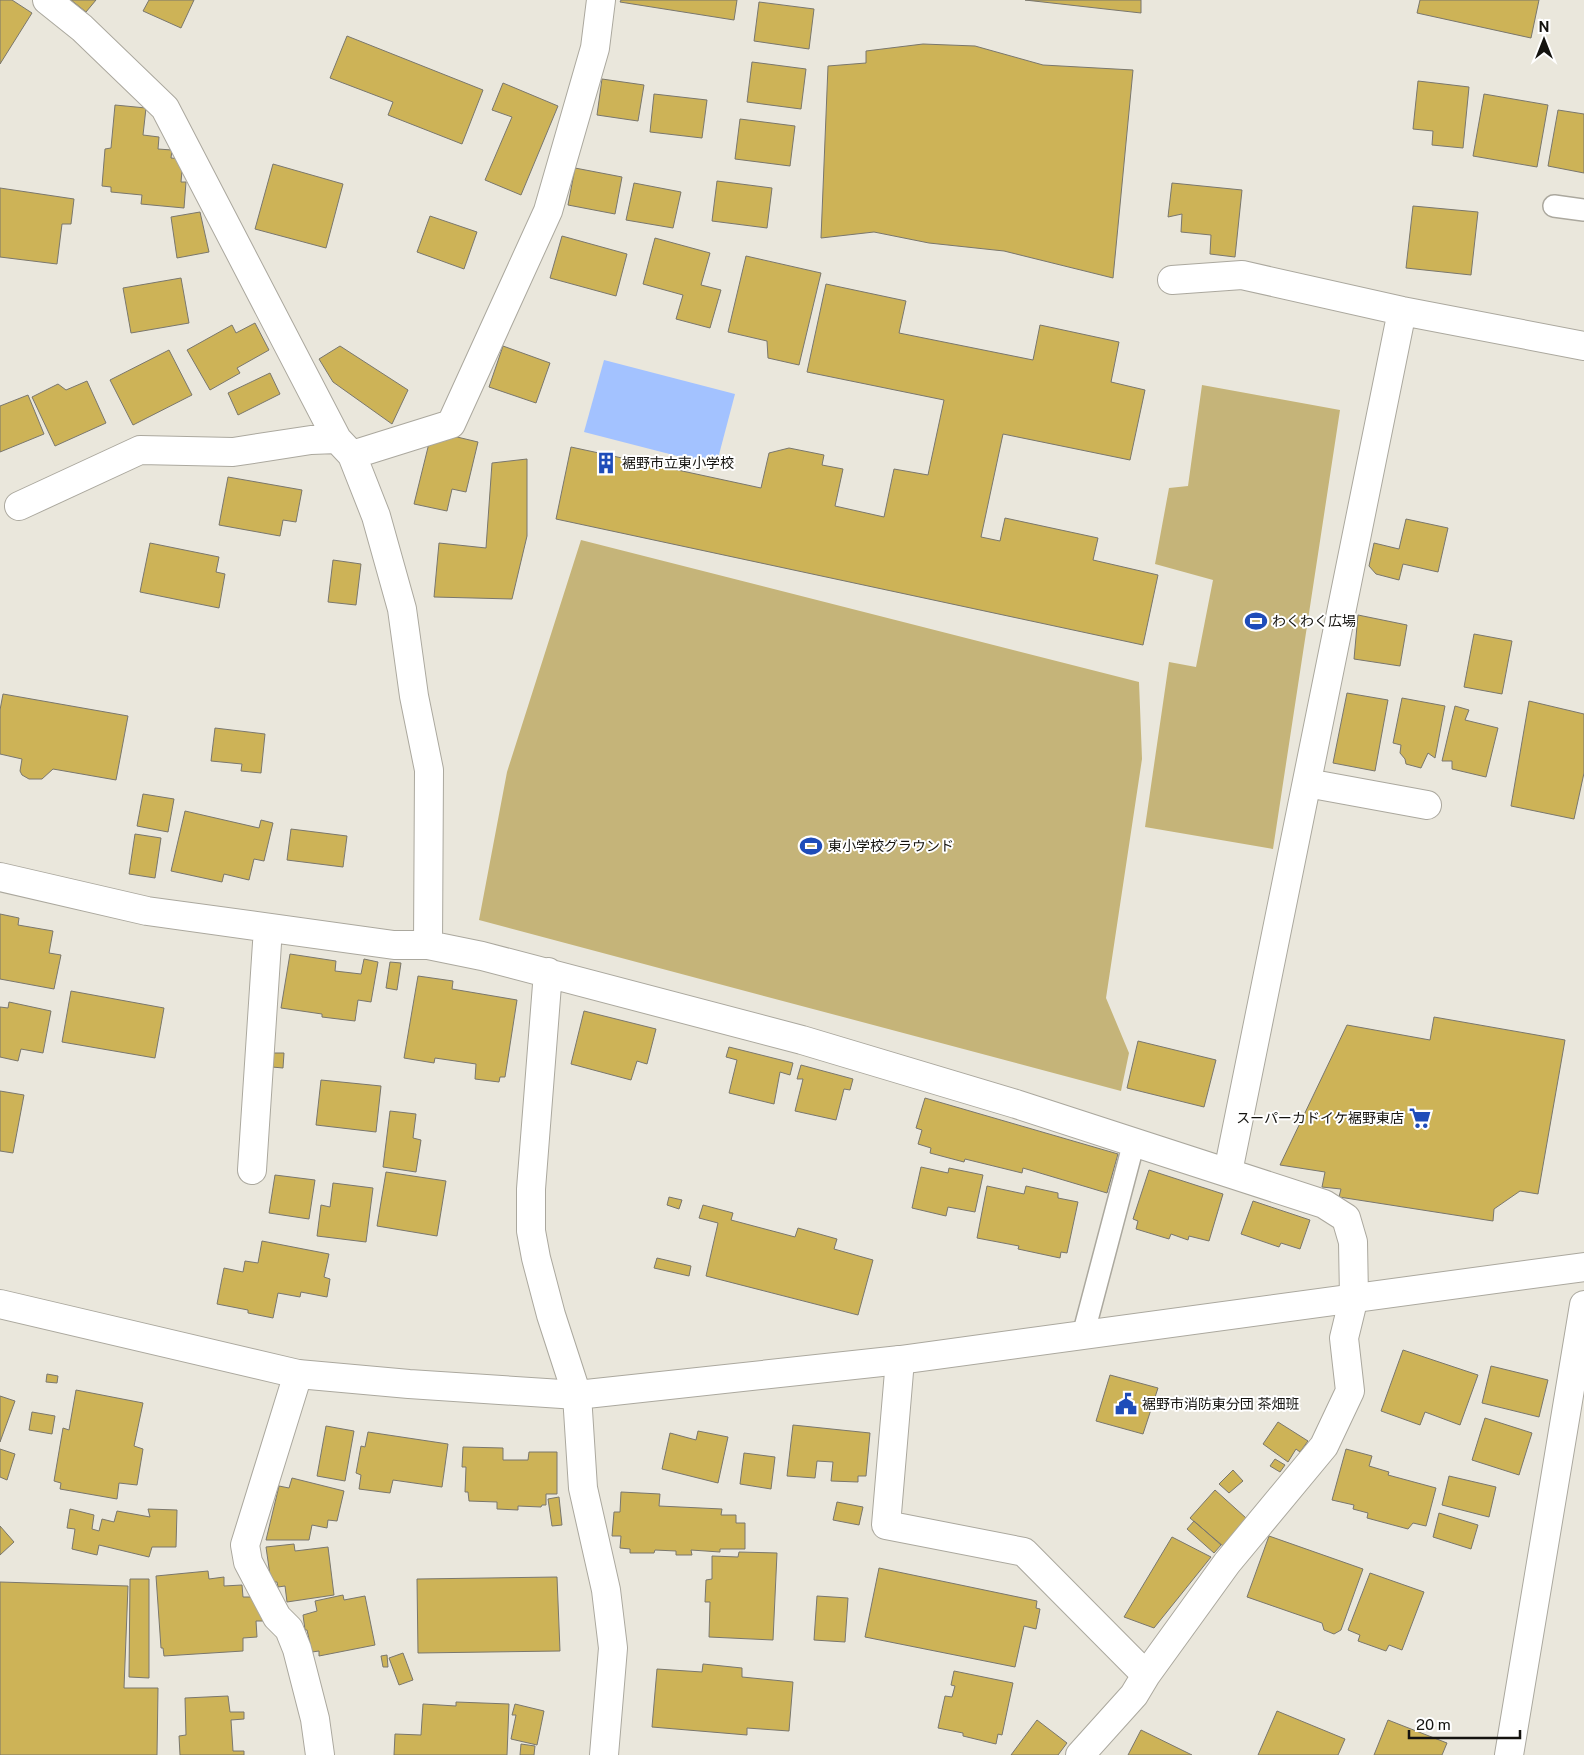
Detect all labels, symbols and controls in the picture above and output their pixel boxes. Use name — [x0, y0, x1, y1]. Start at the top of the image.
north arrow — [1519, 15, 1569, 65]
text: N — [1539, 19, 1549, 35]
building icon: 裾野市立東小学校 — [593, 450, 619, 476]
place label: 裾野市立東小学校 — [622, 455, 734, 471]
sports icon: わくわく広場 — [1243, 608, 1269, 634]
place label: わくわく広場 — [1272, 613, 1356, 629]
sports icon: 東小学校グラウンド — [798, 833, 824, 859]
place label: 東小学校グラウンド — [828, 838, 954, 854]
supermarket icon: スーパーカドイケ裾野東店 — [1407, 1105, 1433, 1131]
place label: スーパーカドイケ裾野東店 — [1236, 1110, 1404, 1126]
public building icon: 裾野市消防東分団 茶畑班 — [1113, 1391, 1139, 1417]
place label: 裾野市消防東分団 茶畑班 — [1142, 1396, 1299, 1412]
scale bar — [1409, 1708, 1520, 1740]
text: 20 m — [1416, 1716, 1451, 1733]

